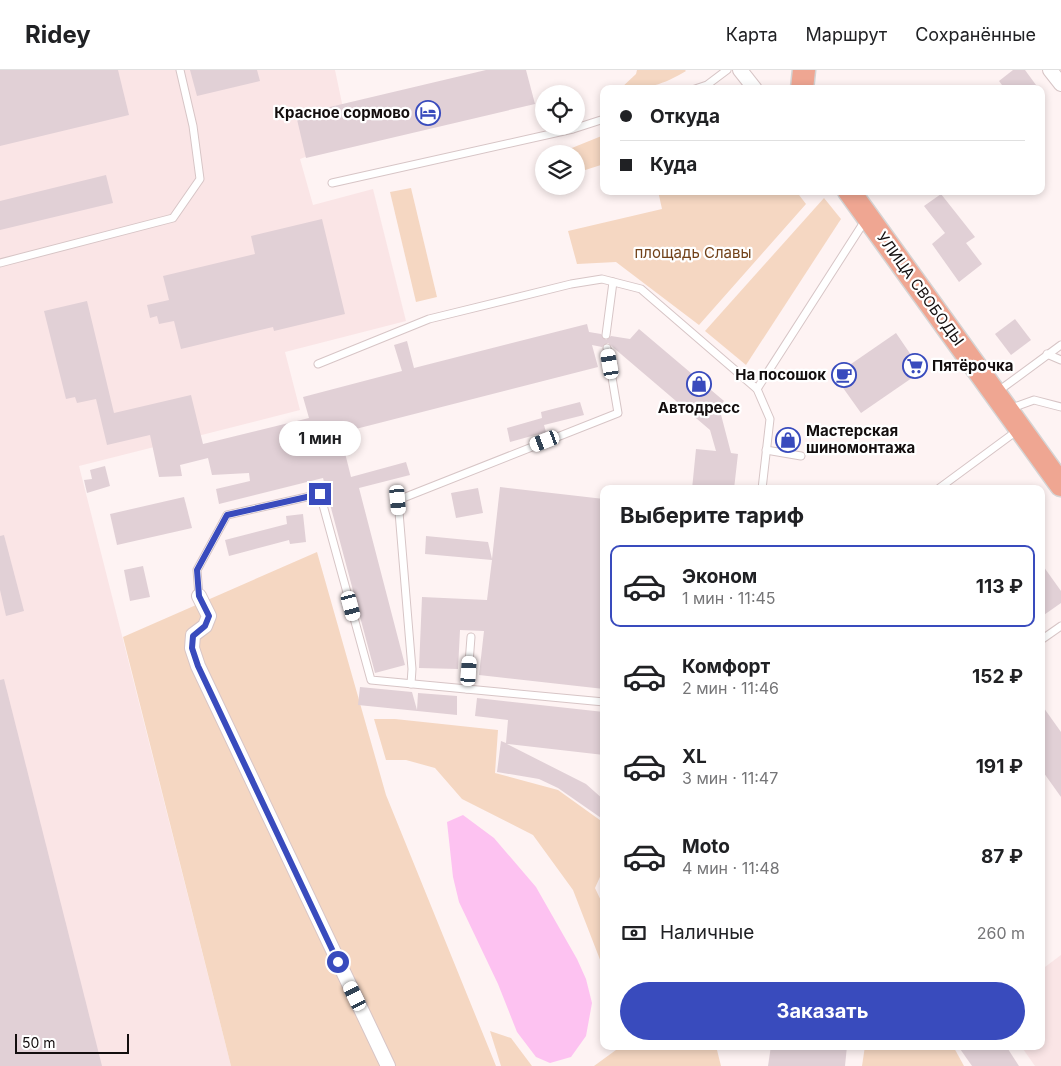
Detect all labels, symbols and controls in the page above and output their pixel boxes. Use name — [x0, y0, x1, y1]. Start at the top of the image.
text: Ridey — [25, 20, 91, 49]
text: Карта — [726, 24, 778, 45]
text: Маршрут — [806, 24, 887, 45]
text: Сохранённые — [915, 24, 1036, 45]
map controls — [535, 85, 585, 195]
button: locate — [535, 85, 585, 135]
hotel icon: Красное сормово — [415, 100, 441, 126]
place label: Красное сормово — [274, 103, 410, 122]
text: Откуда — [650, 105, 720, 128]
button: layers — [535, 145, 585, 195]
text: Куда — [650, 153, 697, 176]
street label: УЛИЦА СВОБОДЫ — [873, 228, 968, 349]
park label: площадь Славы — [634, 243, 752, 262]
car — [600, 348, 619, 380]
supermarket icon: Пятёрочка — [902, 353, 928, 379]
place label: Пятёрочка — [932, 356, 1013, 375]
cafe icon: На посошок — [831, 362, 857, 388]
place label: На посошок — [735, 365, 826, 384]
shop icon: Автодресс — [686, 371, 712, 397]
place label: Автодресс — [658, 398, 740, 417]
place label: Мастерская шиномонтажа — [806, 421, 915, 457]
callout: 1 мин — [279, 422, 361, 456]
shop icon: Мастерская шиномонтажа — [775, 427, 801, 453]
text: 1 мин — [298, 428, 342, 448]
car — [528, 429, 561, 453]
route end — [309, 483, 331, 505]
car — [389, 484, 406, 516]
text: Выберите тариф — [620, 502, 804, 528]
icon: car — [622, 564, 667, 609]
text: Эконом — [682, 565, 757, 588]
text: 113 ₽ — [976, 575, 1023, 598]
text: 1 мин · 11:45 — [682, 588, 776, 608]
car — [339, 590, 362, 622]
icon: car — [622, 654, 667, 699]
text: Комфорт — [682, 655, 770, 678]
car — [460, 656, 477, 686]
text: 152 ₽ — [972, 665, 1023, 688]
text: 2 мин · 11:46 — [682, 678, 779, 698]
icon: car — [622, 744, 667, 789]
text: XL — [682, 745, 707, 768]
text: 191 ₽ — [976, 755, 1023, 778]
text: 3 мин · 11:47 — [682, 768, 778, 788]
icon: car — [622, 834, 667, 879]
text: Moto — [682, 835, 730, 858]
text: 87 ₽ — [981, 845, 1023, 868]
text: 4 мин · 11:48 — [682, 858, 780, 878]
icon: cash — [620, 919, 648, 947]
text: Наличные — [660, 921, 754, 944]
text: 260 m — [977, 923, 1025, 943]
route start — [327, 951, 349, 973]
car — [341, 979, 368, 1013]
button: Заказать — [620, 982, 1025, 1040]
scale bar — [15, 1031, 129, 1054]
text: 50 m — [22, 1034, 56, 1051]

